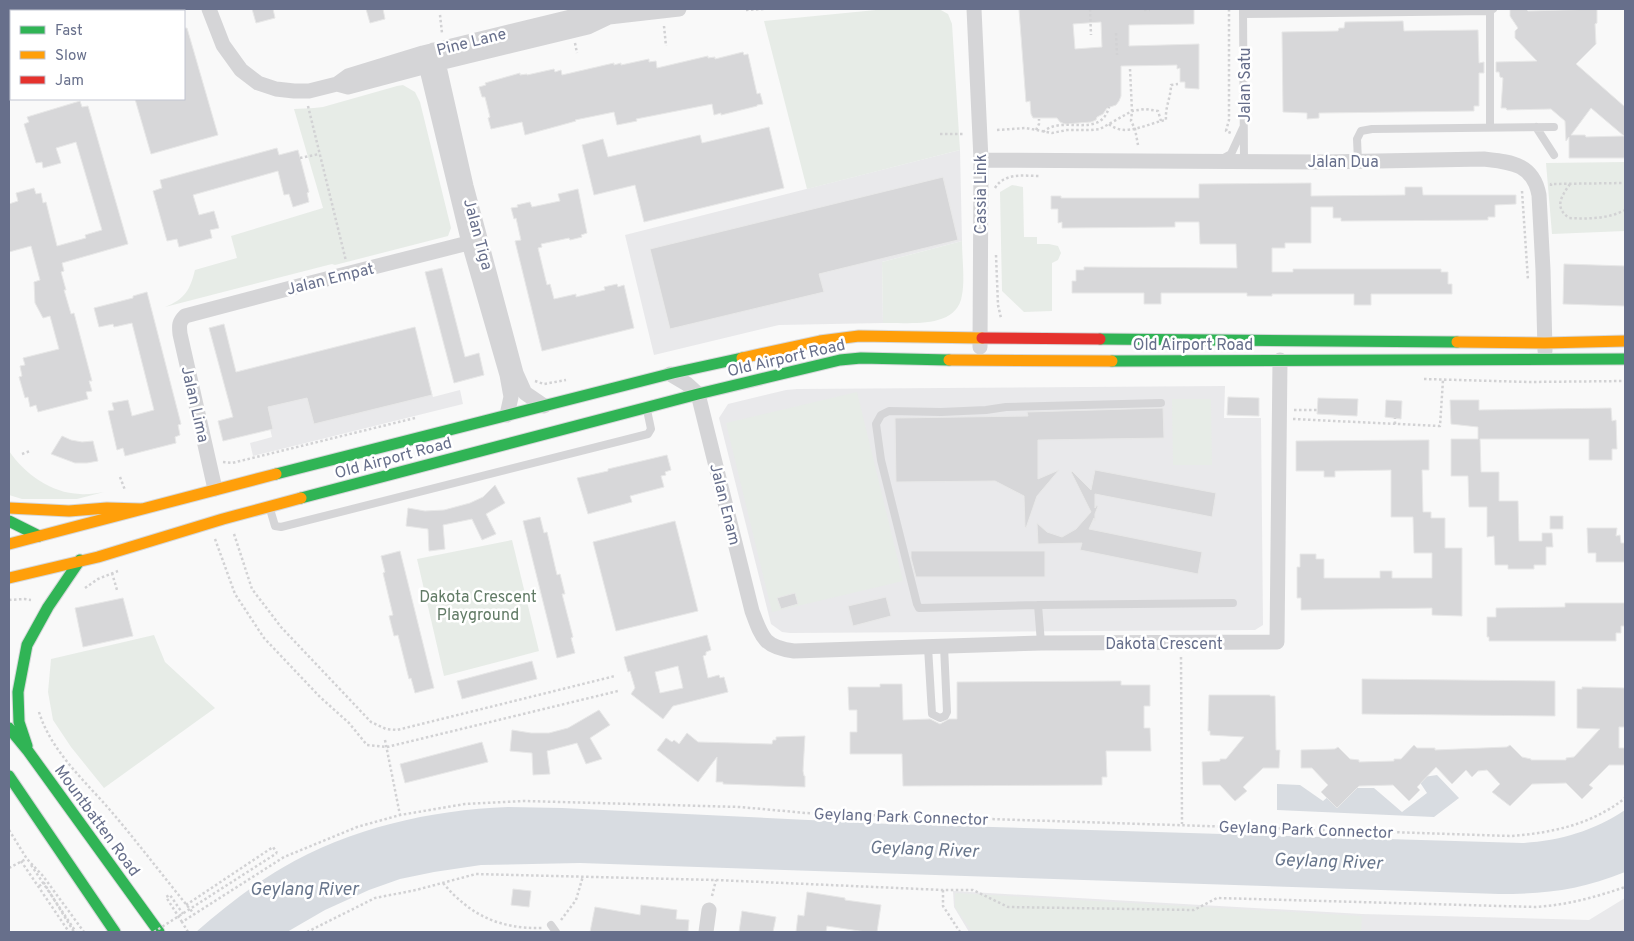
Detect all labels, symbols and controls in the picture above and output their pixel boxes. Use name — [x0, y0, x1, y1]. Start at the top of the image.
legend — [10, 10, 185, 100]
text: Fast — [55, 22, 83, 41]
street label: Pine Lane — [435, 25, 508, 61]
text: Slow — [55, 47, 87, 66]
street label: Jalan Satu — [1236, 47, 1256, 123]
text: Jam — [55, 72, 84, 91]
street label: Jalan Dua — [1307, 153, 1379, 173]
street label: Cassia Link — [972, 154, 992, 234]
street label: Jalan Tiga — [458, 197, 496, 272]
street label: Jalan Empat — [285, 259, 376, 300]
street label: Old Airport Road — [725, 336, 847, 382]
street label: Old Airport Road — [1133, 336, 1253, 356]
street label: Jalan Lima — [176, 364, 213, 445]
street label: Old Airport Road — [333, 434, 454, 484]
street label: Jalan Enam — [704, 462, 744, 547]
park label: Dakota Crescent Playground — [419, 588, 537, 626]
street label: Dakota Crescent — [1105, 635, 1223, 655]
street label: Mountbatten Road — [49, 761, 144, 881]
street label: Geylang Park Connector — [813, 805, 989, 831]
street label: Geylang Park Connector — [1218, 818, 1394, 844]
water label: Geylang River — [869, 837, 981, 864]
water label: Geylang River — [1273, 849, 1385, 876]
water label: Geylang River — [250, 879, 360, 902]

